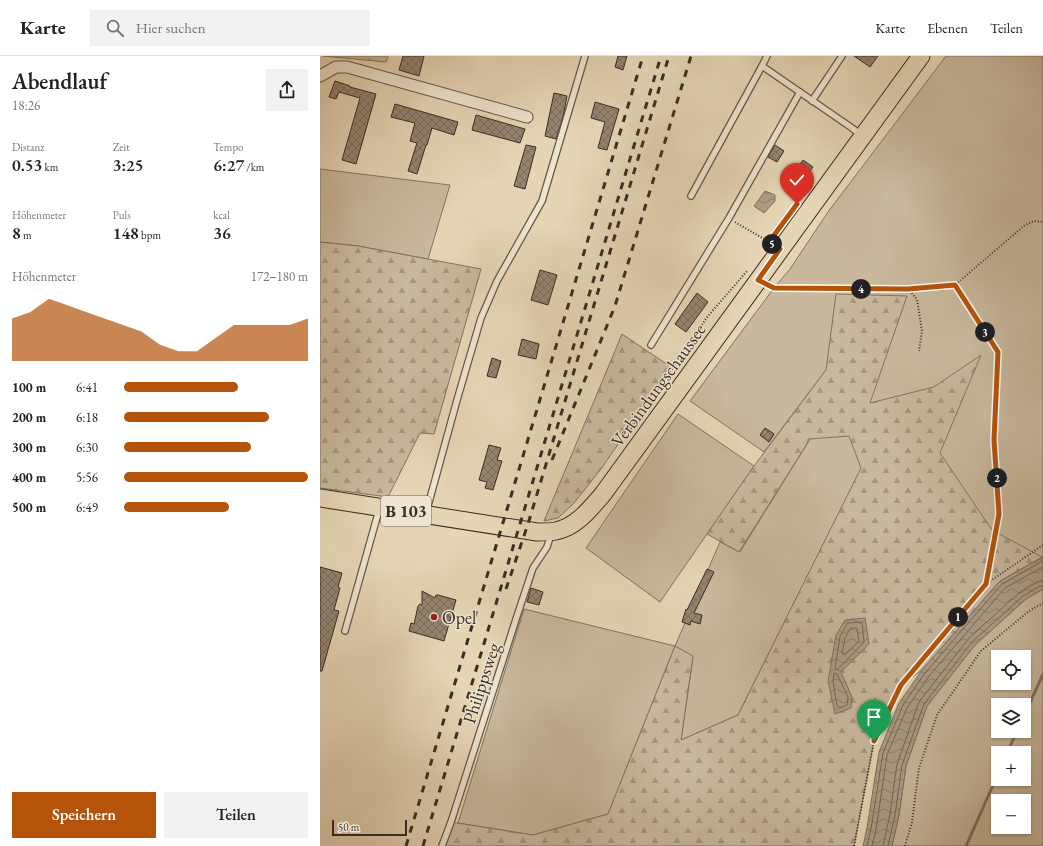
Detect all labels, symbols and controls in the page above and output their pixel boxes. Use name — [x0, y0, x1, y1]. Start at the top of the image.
search box — [90, 10, 370, 46]
text: Karte — [20, 15, 66, 40]
icon: search — [104, 17, 126, 39]
text: Hier suchen — [136, 18, 206, 37]
text: Karte — [876, 19, 905, 37]
text: Ebenen — [927, 19, 968, 37]
text: Teilen — [990, 19, 1023, 37]
text: Abendlauf — [12, 67, 107, 96]
button: share — [266, 69, 308, 111]
text: 18:26 — [12, 97, 40, 114]
text: Distanz — [12, 140, 44, 154]
text: Zeit — [113, 140, 130, 154]
text: Tempo — [213, 140, 244, 154]
text: 0.53 — [12, 154, 42, 176]
text: 3:25 — [113, 154, 143, 176]
text: 6:27 — [213, 154, 244, 176]
text: km — [42, 160, 58, 174]
text: /km — [244, 160, 264, 174]
pin — [780, 163, 814, 204]
icon: check — [786, 169, 808, 191]
text: Höhenmeter — [12, 208, 66, 222]
text: Puls — [113, 208, 131, 222]
text: kcal — [213, 208, 230, 222]
text: 8 — [12, 222, 21, 244]
text: 148 — [113, 222, 139, 244]
text: 36 — [213, 222, 231, 244]
text: m — [21, 228, 32, 242]
text: bpm — [139, 228, 161, 242]
pin: 5 — [762, 234, 782, 254]
text: 5 — [769, 237, 775, 251]
text: Höhenmeter — [12, 268, 76, 285]
text: 172–180 m — [251, 268, 308, 285]
pin: 4 — [851, 279, 871, 299]
text: 4 — [858, 282, 864, 296]
street label: Verbindungschaussee — [605, 319, 711, 451]
pin: 3 — [975, 322, 995, 342]
text: 3 — [982, 325, 988, 339]
text: 100 m — [12, 379, 46, 396]
text: 6:41 — [76, 379, 98, 396]
text: 200 m — [12, 409, 46, 426]
text: 6:18 — [76, 409, 98, 426]
text: 300 m — [12, 439, 46, 456]
text: 6:30 — [76, 439, 98, 456]
pin: 2 — [987, 468, 1007, 488]
text: 400 m — [12, 469, 46, 486]
text: 5:56 — [76, 469, 98, 486]
text: 2 — [994, 471, 1000, 485]
road number: B 103 — [381, 496, 431, 526]
text: 500 m — [12, 499, 46, 516]
text: 6:49 — [76, 499, 98, 516]
place label: Opel — [442, 606, 476, 629]
pin: 1 — [948, 607, 968, 627]
text: 1 — [955, 610, 961, 624]
marker: Opel — [429, 612, 439, 622]
street label: Philippsweg — [457, 640, 505, 726]
map controls — [991, 650, 1031, 834]
button: locate — [991, 650, 1031, 690]
button: layers — [991, 698, 1031, 738]
pin — [857, 700, 891, 741]
icon: arrive — [863, 706, 885, 728]
button: + — [991, 746, 1031, 786]
button: Speichern — [12, 792, 156, 838]
button: Teilen — [164, 792, 308, 838]
button: − — [991, 794, 1031, 834]
scale bar — [332, 818, 407, 837]
text: 50 m — [338, 820, 359, 834]

